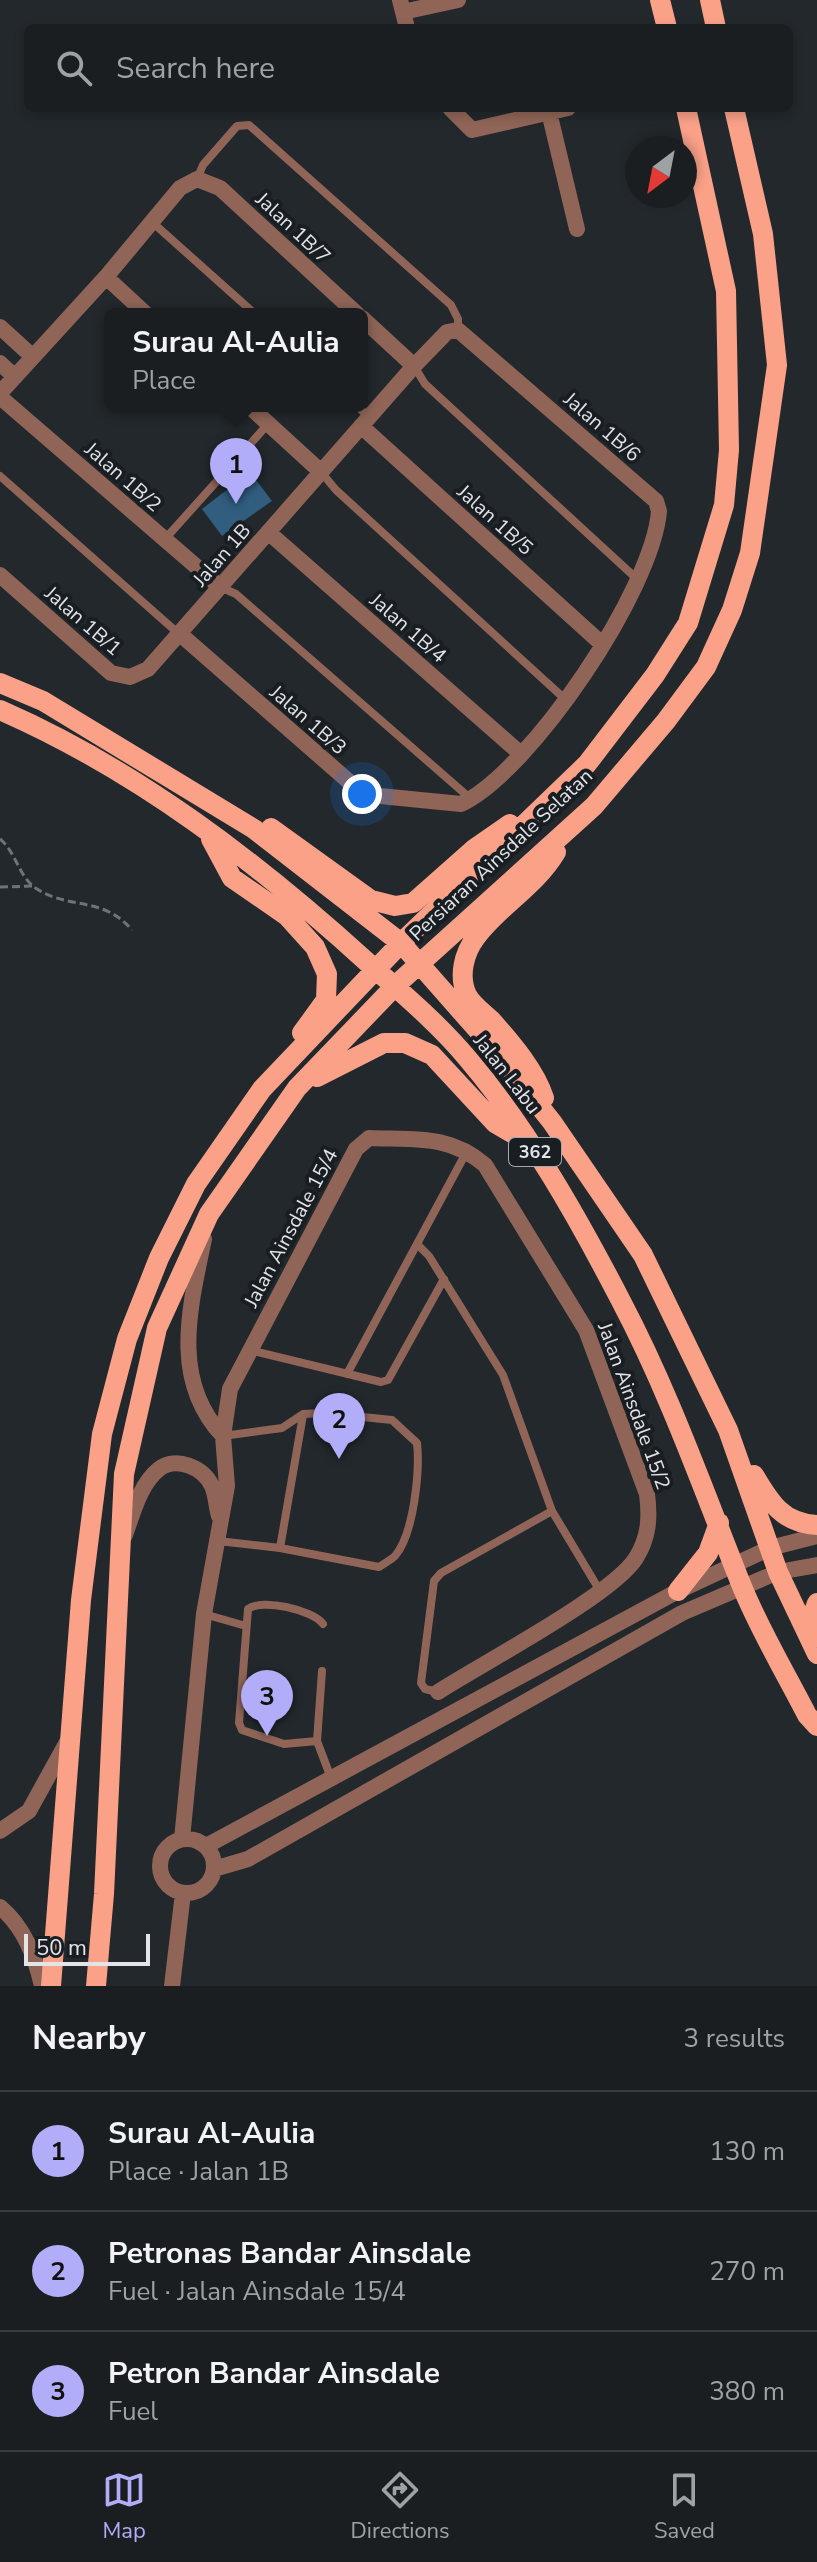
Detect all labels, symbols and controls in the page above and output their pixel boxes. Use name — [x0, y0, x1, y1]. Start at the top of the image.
search box — [24, 24, 793, 112]
icon: search — [52, 46, 96, 90]
text: Search here — [116, 48, 275, 89]
north arrow — [625, 136, 697, 208]
street label: Jalan 1B/7 — [249, 186, 336, 270]
popup — [104, 308, 368, 412]
text: Surau Al-Aulia — [132, 322, 340, 363]
text: Place — [132, 363, 196, 398]
street label: Jalan 1B/6 — [557, 386, 646, 468]
street label: Jalan 1B/2 — [78, 436, 167, 518]
pin: 1 — [210, 438, 262, 504]
street label: Jalan 1B/5 — [451, 478, 539, 561]
street label: Jalan 1B — [186, 518, 257, 593]
street label: Jalan 1B/1 — [38, 580, 127, 662]
street label: Jalan 1B/4 — [363, 587, 452, 669]
street label: Jalan 1B/3 — [263, 679, 352, 761]
street label: Persiaran Ainsdale Selatan — [404, 763, 598, 947]
your location — [342, 774, 382, 814]
street label: Jalan Labu — [467, 1028, 547, 1120]
road number: 362 — [509, 1138, 561, 1166]
street label: Jalan Ainsdale 15/4 — [237, 1144, 344, 1313]
street label: Jalan Ainsdale 15/2 — [591, 1318, 677, 1493]
pin: 2 — [313, 1393, 365, 1459]
pin: 3 — [241, 1670, 293, 1736]
scale bar — [24, 1930, 150, 1966]
text: 50 m — [36, 1933, 87, 1963]
text: Nearby — [32, 2015, 146, 2061]
text: 3 results — [684, 2021, 785, 2056]
text: Surau Al-Aulia — [108, 2113, 315, 2154]
text: 1 — [50, 2134, 66, 2169]
text: 130 m — [709, 2134, 785, 2169]
text: Place · Jalan 1B — [108, 2154, 289, 2189]
text: Petronas Bandar Ainsdale — [108, 2233, 471, 2274]
text: 2 — [50, 2254, 66, 2289]
text: 270 m — [709, 2254, 785, 2289]
text: Fuel · Jalan Ainsdale 15/4 — [108, 2274, 406, 2309]
text: Petron Bandar Ainsdale — [108, 2353, 440, 2394]
text: 3 — [50, 2374, 66, 2409]
text: 380 m — [709, 2374, 785, 2409]
text: Fuel — [108, 2394, 158, 2429]
tab: Map — [102, 2468, 146, 2546]
tab: Directions — [351, 2468, 450, 2546]
tab: Saved — [654, 2468, 715, 2546]

